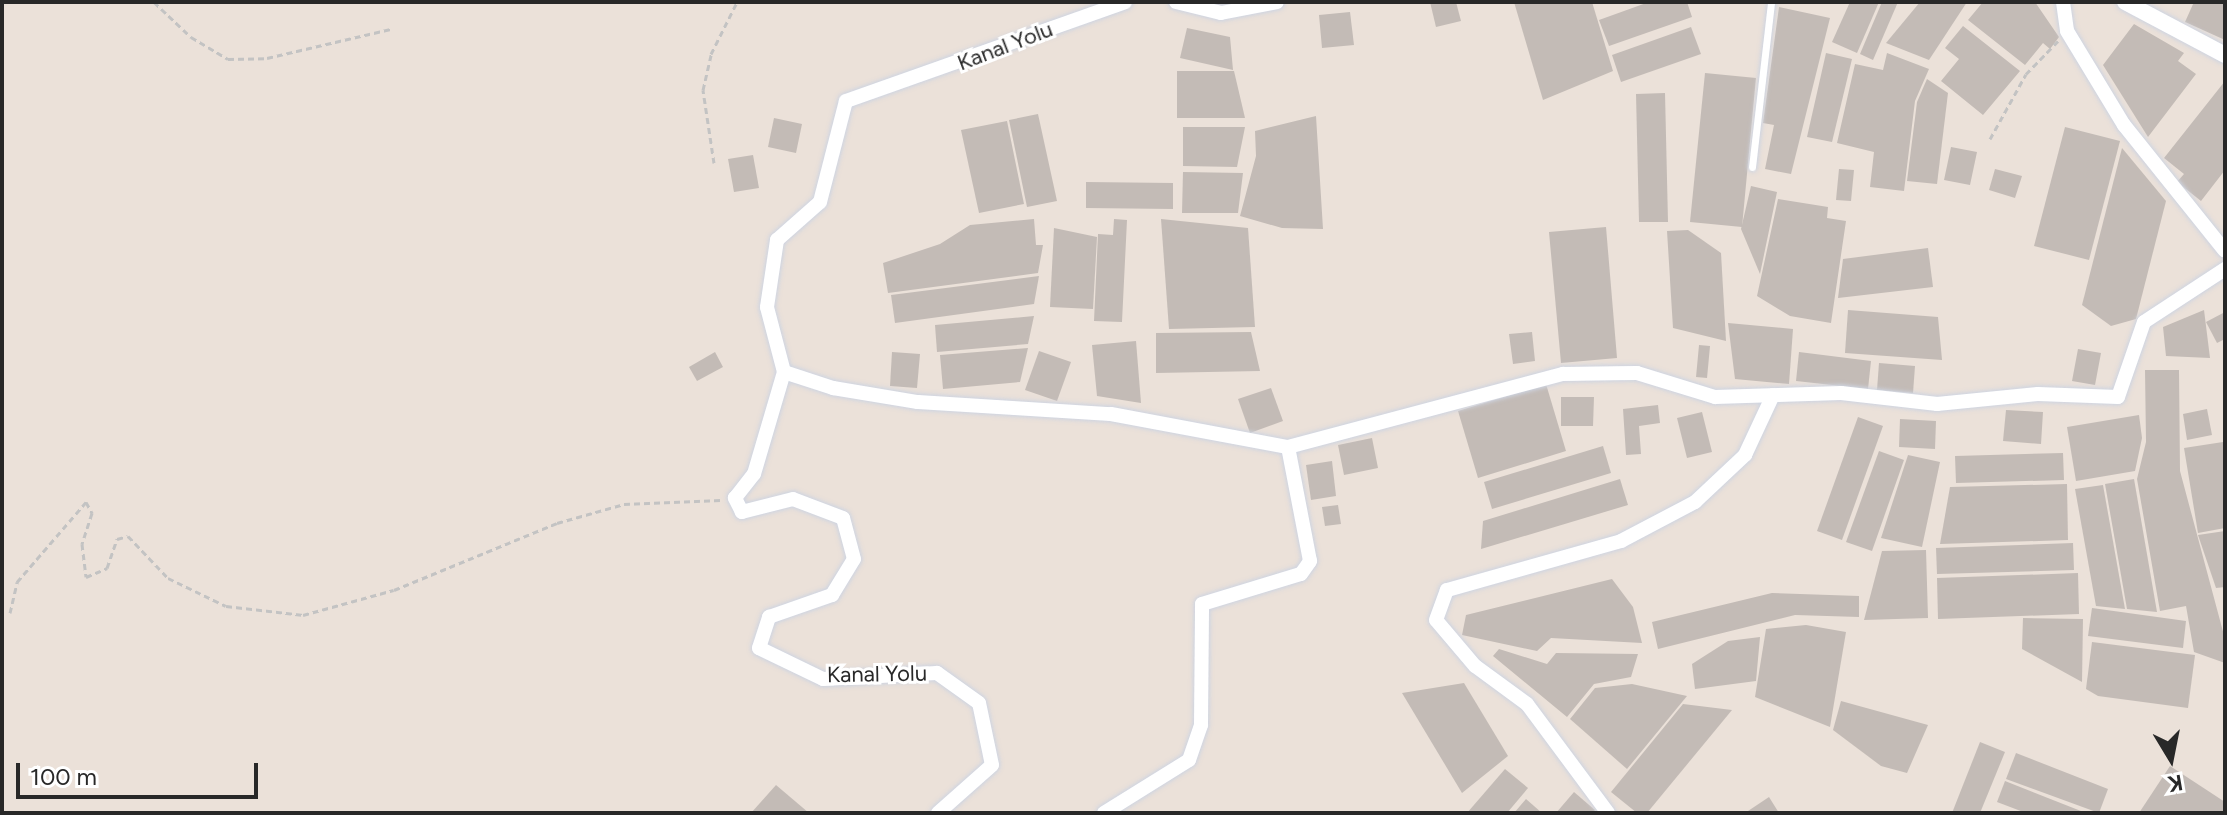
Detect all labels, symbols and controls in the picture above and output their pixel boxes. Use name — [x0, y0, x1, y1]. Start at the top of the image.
street label: Kanal Yolu — [954, 16, 1056, 76]
street label: Kanal Yolu — [827, 660, 927, 688]
north arrow — [2131, 719, 2211, 799]
scale bar — [20, 747, 262, 797]
text: 100 m — [30, 762, 97, 791]
text: K — [2166, 769, 2185, 798]

